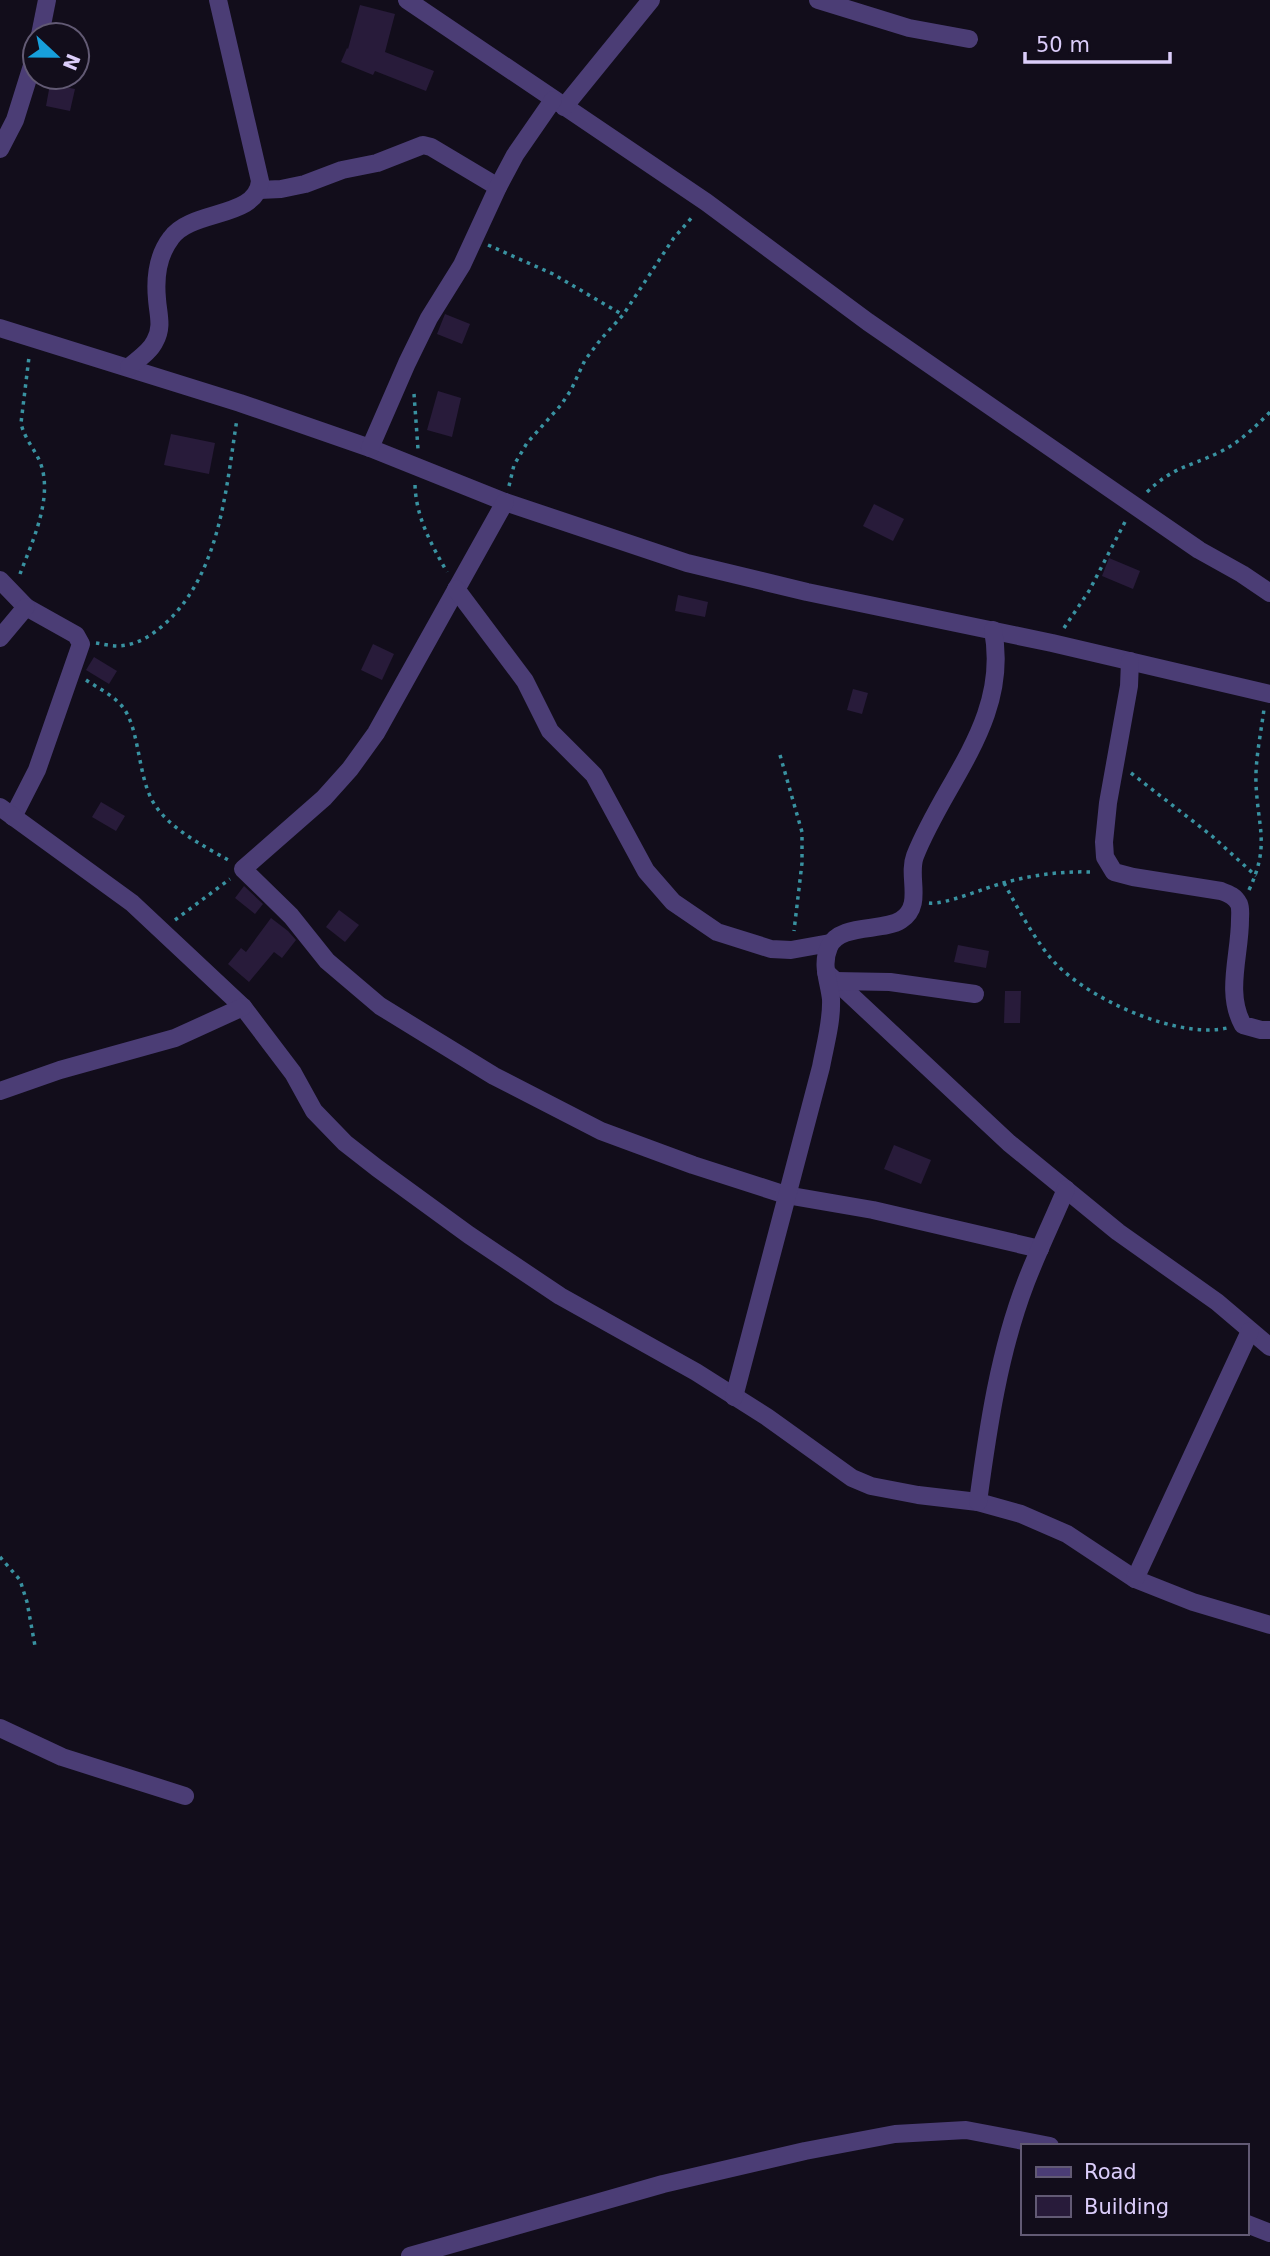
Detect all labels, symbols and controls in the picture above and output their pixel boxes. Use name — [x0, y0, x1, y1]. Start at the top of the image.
north arrow — [21, 21, 91, 91]
scale bar — [1025, 21, 1170, 65]
text: 50 m — [1036, 33, 1090, 57]
text: N — [59, 51, 85, 74]
legend — [1021, 2144, 1249, 2235]
text: Road — [1084, 2160, 1137, 2184]
text: Building — [1084, 2195, 1169, 2219]

